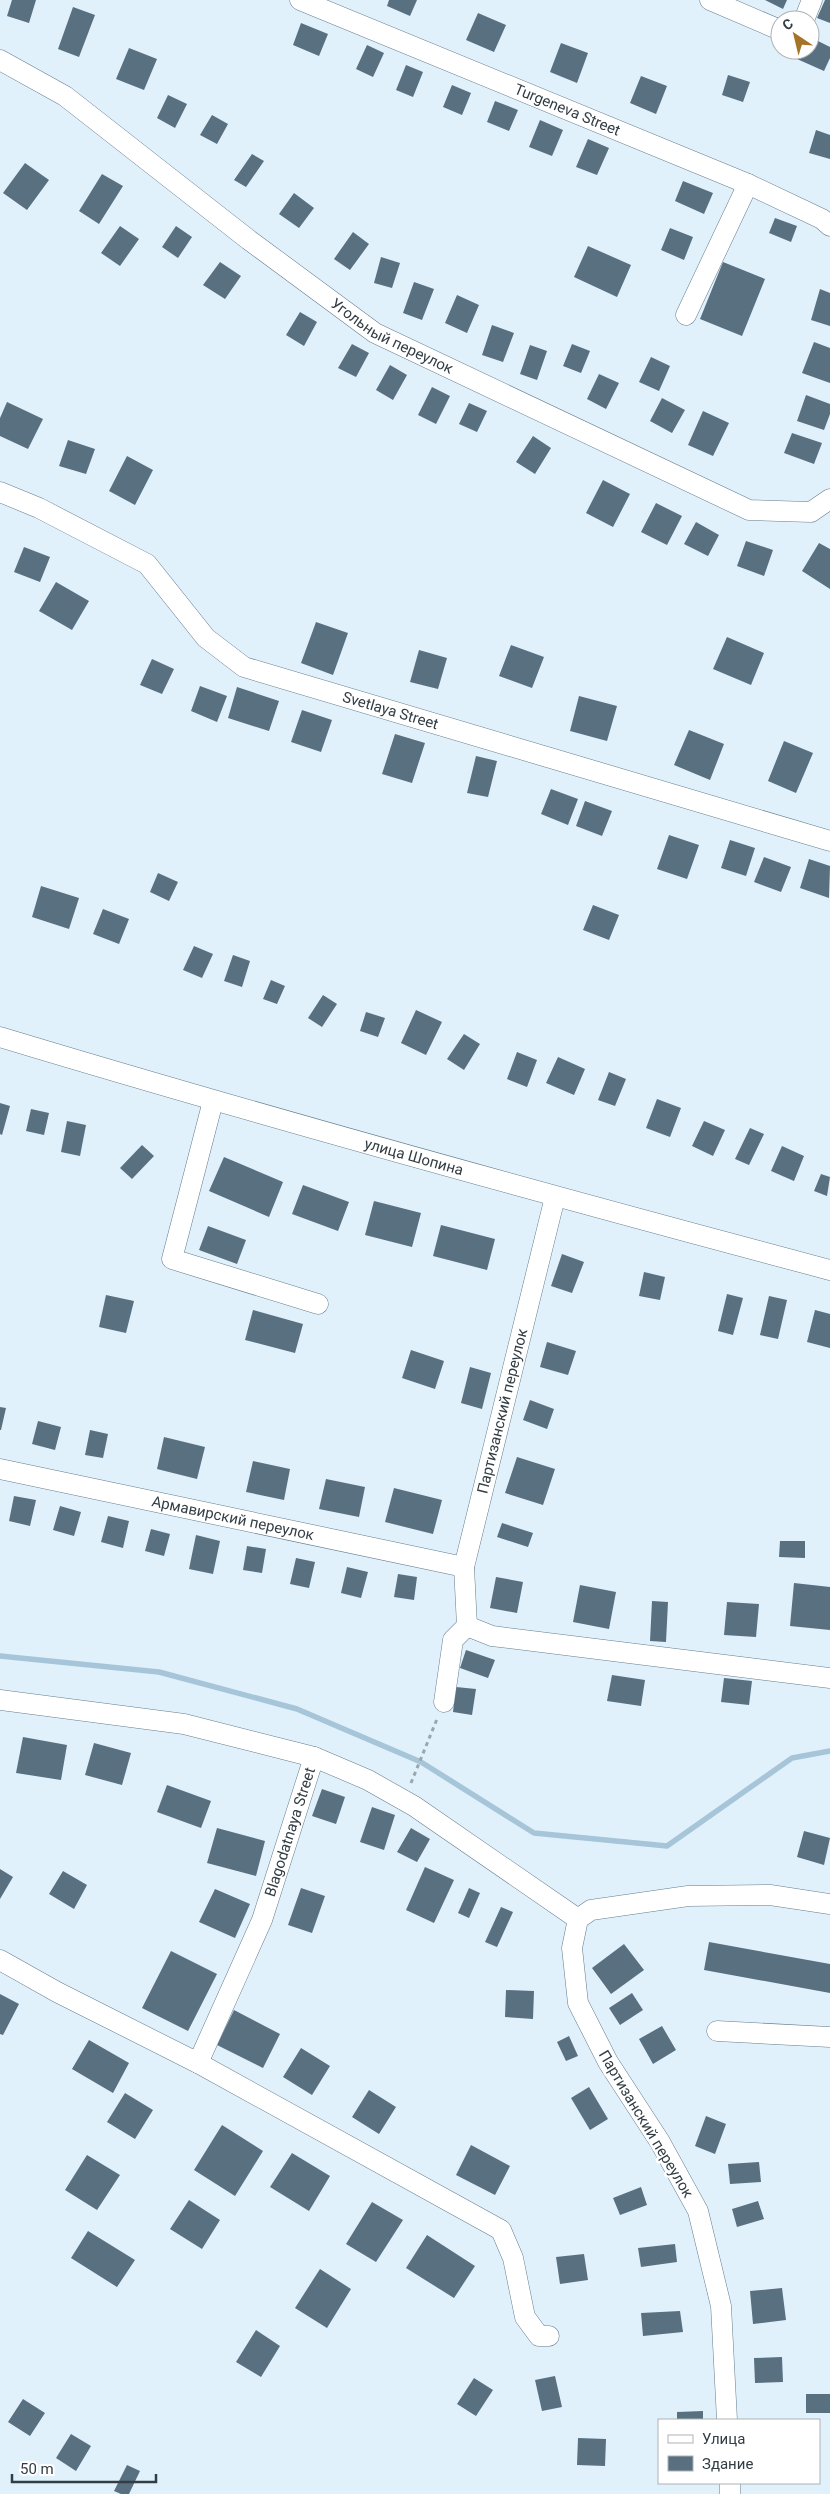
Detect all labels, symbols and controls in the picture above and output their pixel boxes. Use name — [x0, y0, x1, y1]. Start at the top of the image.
north arrow — [770, 10, 820, 60]
text: С — [779, 15, 796, 34]
street label: Turgeneva Street — [512, 80, 623, 140]
street label: Угольный переулок — [327, 295, 456, 378]
street label: Svetlaya Street — [340, 688, 441, 733]
street label: улица Шопина — [363, 1135, 465, 1179]
street label: Партизанский переулок — [473, 1327, 531, 1495]
street label: Армавирский переулок — [150, 1492, 316, 1544]
street label: Blagodatnaya Street — [261, 1765, 319, 1899]
street label: Партизанский переулок — [595, 2047, 697, 2201]
legend — [658, 2419, 820, 2484]
text: Улица — [702, 2430, 745, 2448]
scale bar — [12, 2452, 156, 2484]
text: Здание — [702, 2455, 753, 2473]
text: 50 m — [20, 2460, 54, 2478]

